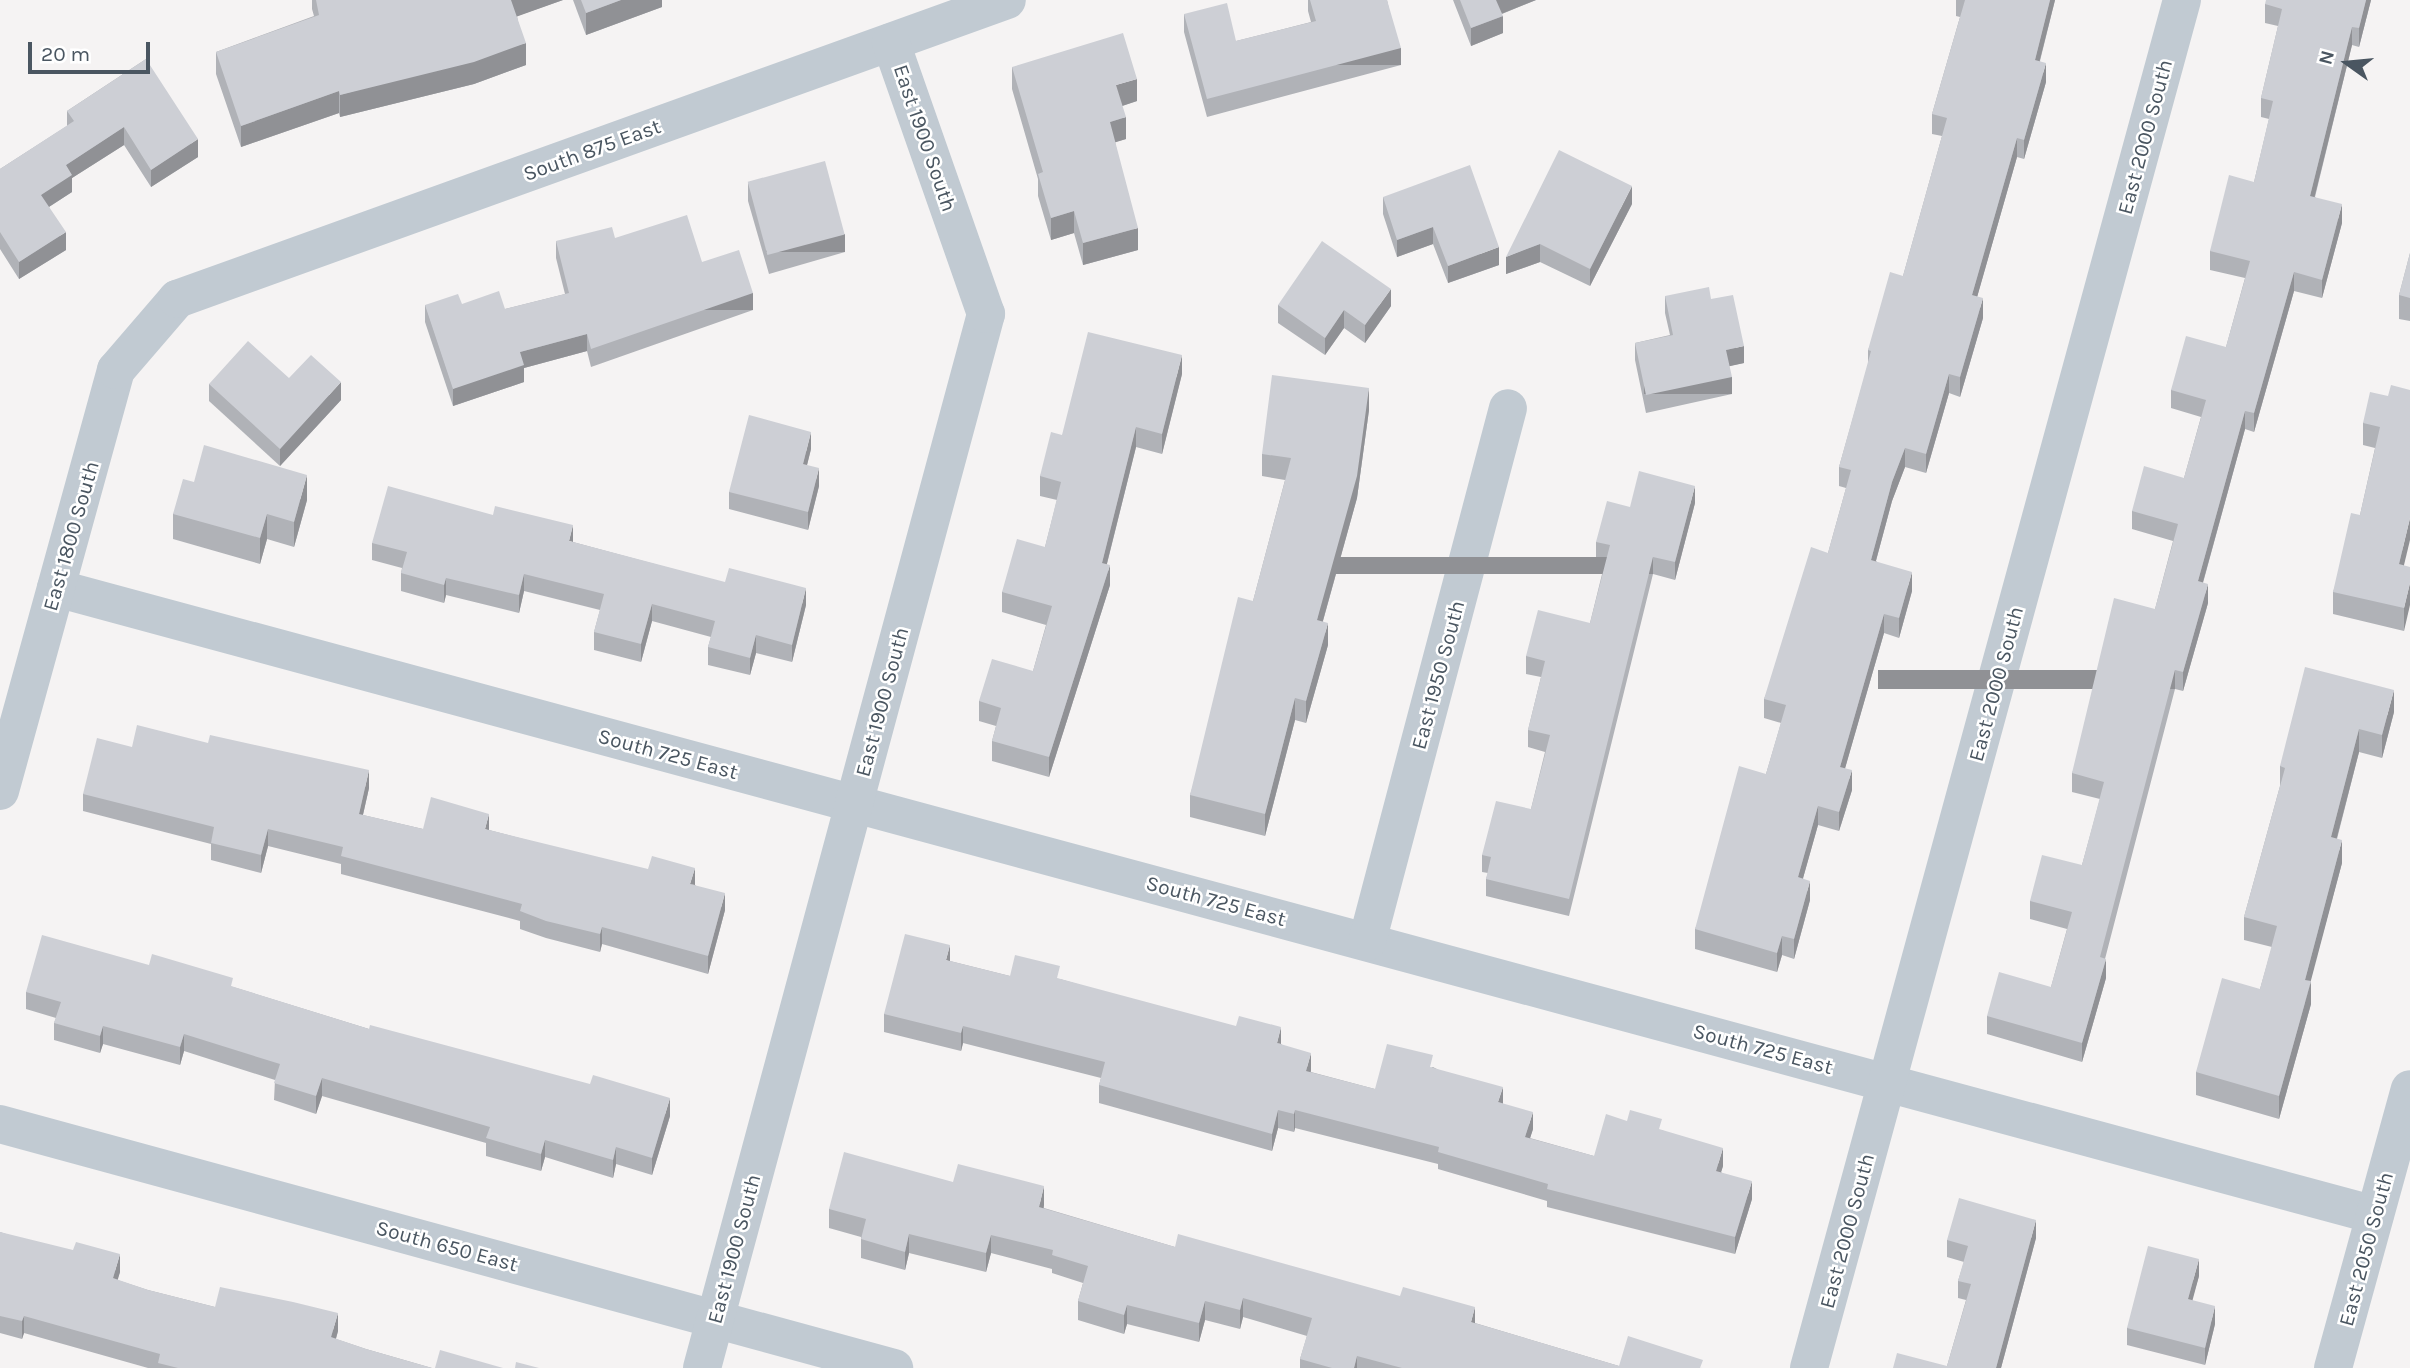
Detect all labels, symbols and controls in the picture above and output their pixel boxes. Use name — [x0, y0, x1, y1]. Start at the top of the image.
scale bar — [32, 28, 154, 72]
north arrow — [2312, 28, 2382, 98]
text: 20 m — [41, 42, 90, 66]
text: N — [2314, 48, 2339, 67]
street label: East 2000 South — [2112, 57, 2178, 217]
street label: East 1900 South — [888, 61, 962, 215]
street label: South 875 East — [520, 113, 664, 187]
street label: East 1800 South — [38, 458, 104, 614]
street label: East 1950 South — [1406, 598, 1470, 752]
street label: East 2000 South — [1963, 604, 2029, 764]
street label: East 1900 South — [850, 624, 914, 780]
street label: South 725 East — [595, 723, 741, 785]
street label: South 725 East — [1143, 870, 1289, 932]
street label: South 725 East — [1690, 1018, 1836, 1080]
street label: East 2000 South — [1814, 1151, 1880, 1311]
street label: East 2050 South — [2333, 1169, 2399, 1329]
street label: East 1900 South — [702, 1171, 766, 1327]
street label: South 650 East — [373, 1215, 521, 1277]

